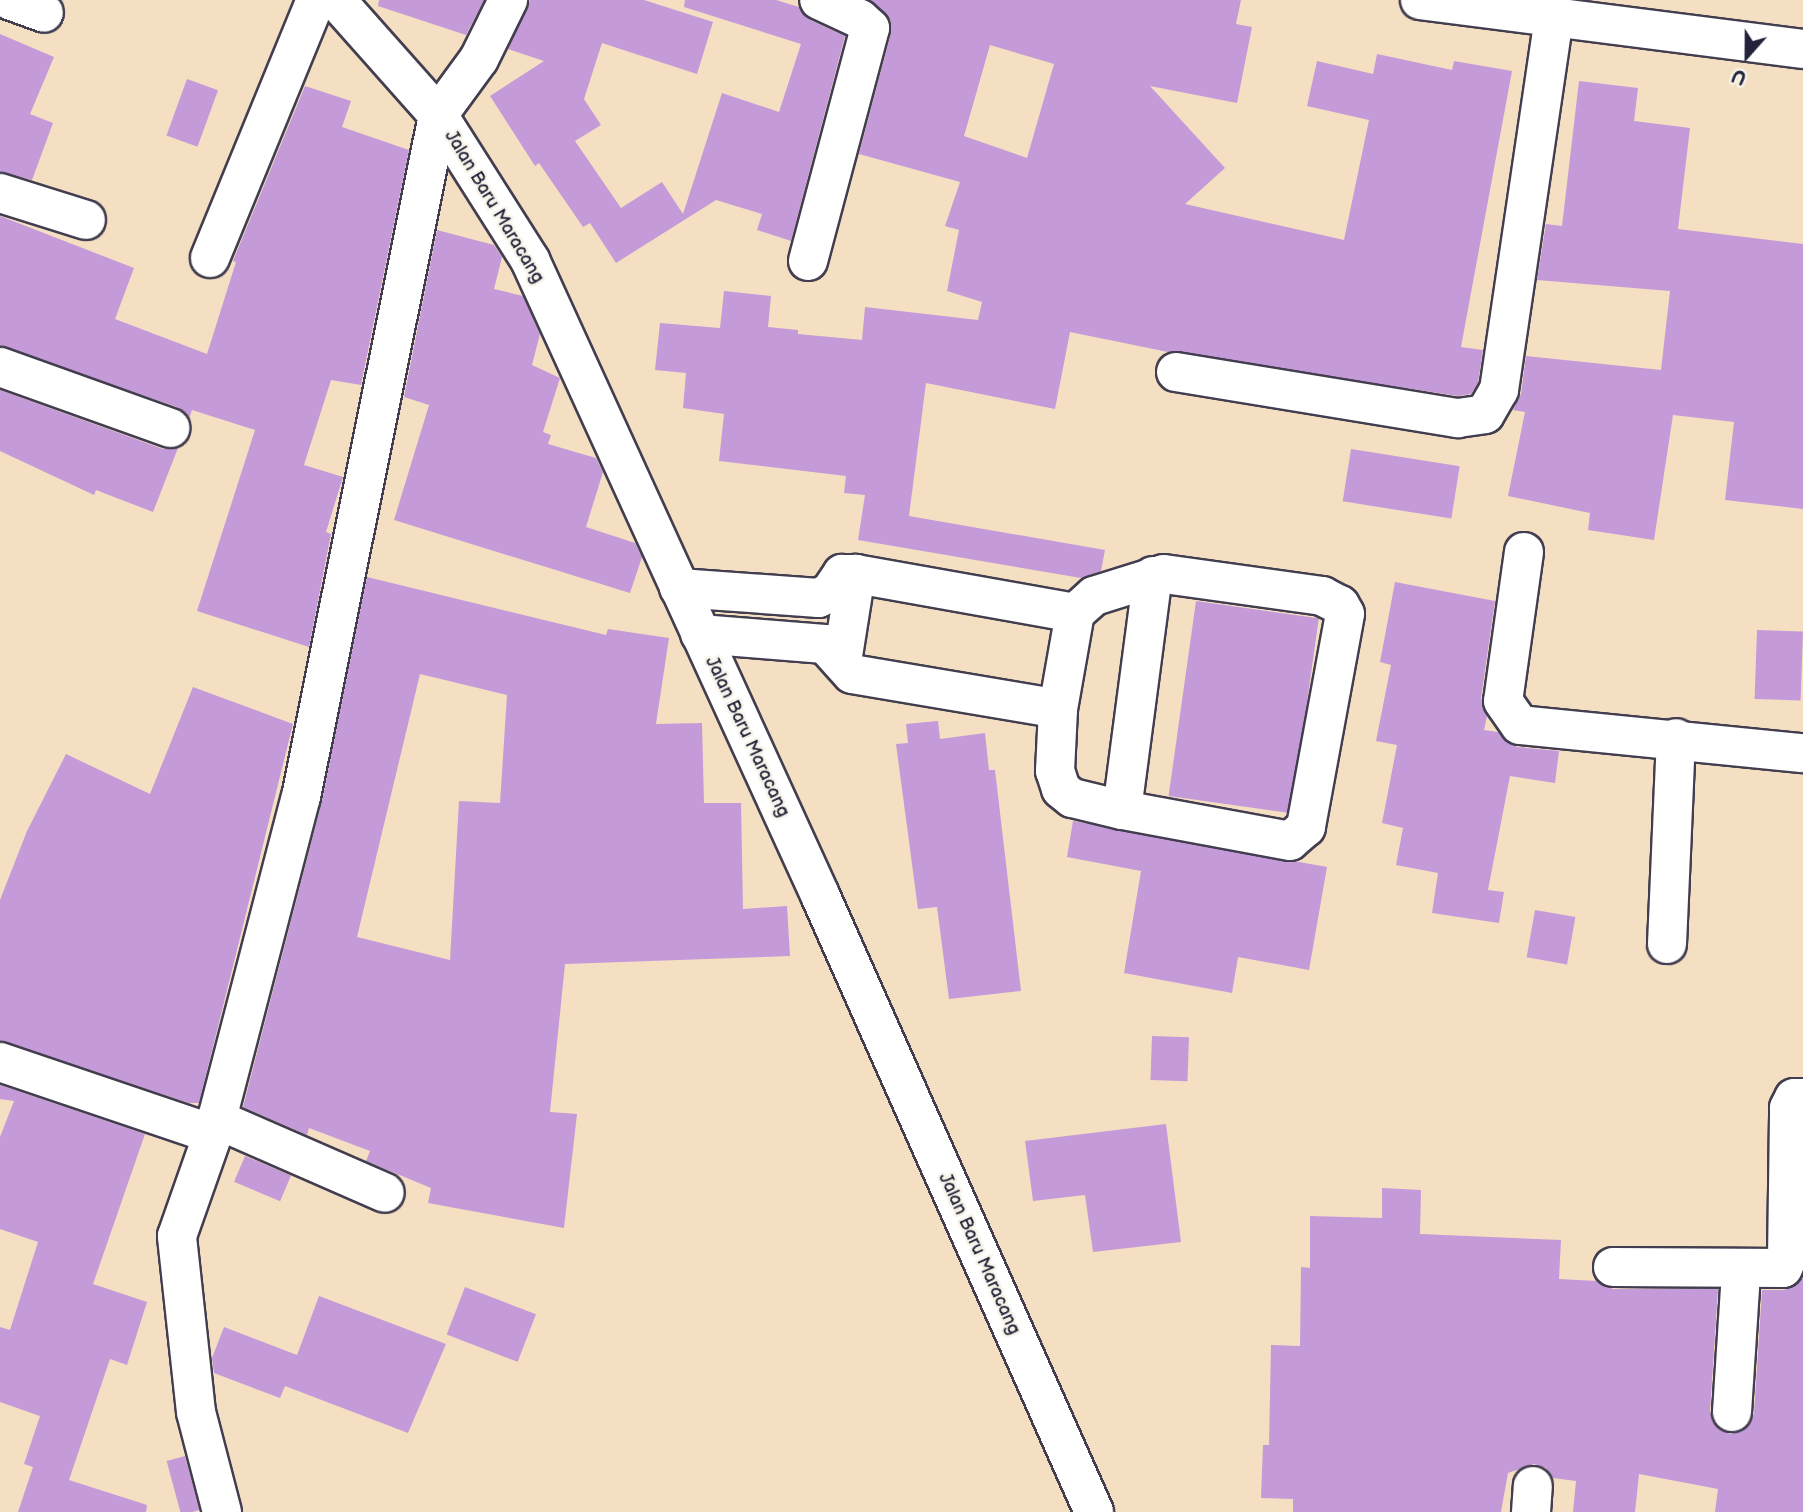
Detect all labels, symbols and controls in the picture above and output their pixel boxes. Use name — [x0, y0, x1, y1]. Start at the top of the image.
north arrow — [1712, 21, 1782, 91]
text: U — [1729, 63, 1750, 89]
street label: Jalan Baru Maracang — [440, 127, 548, 287]
street label: Jalan Baru Maracang — [700, 653, 794, 821]
street label: Jalan Baru Maracang — [934, 1170, 1024, 1338]

